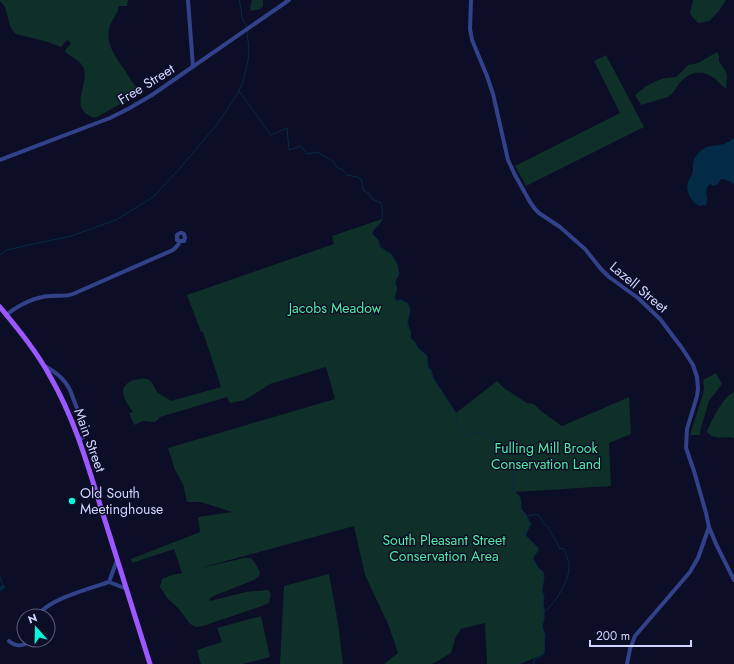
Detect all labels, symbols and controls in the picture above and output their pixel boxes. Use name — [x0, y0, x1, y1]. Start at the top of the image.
street label: Free Street — [114, 58, 179, 109]
street label: Lazell Street — [606, 257, 673, 318]
park label: Jacobs Meadow — [287, 298, 382, 318]
street label: Main Street — [69, 405, 111, 475]
park label: Fulling Mill Brook Conservation Land — [491, 438, 601, 474]
place label: Old South Meetinghouse — [80, 483, 163, 519]
marker: Old South Meetinghouse — [67, 496, 77, 506]
park label: South Pleasant Street Conservation Area — [382, 530, 506, 566]
north arrow — [16, 608, 56, 648]
text: N — [26, 610, 39, 628]
scale bar — [590, 622, 691, 648]
text: 200 m — [596, 627, 630, 645]

